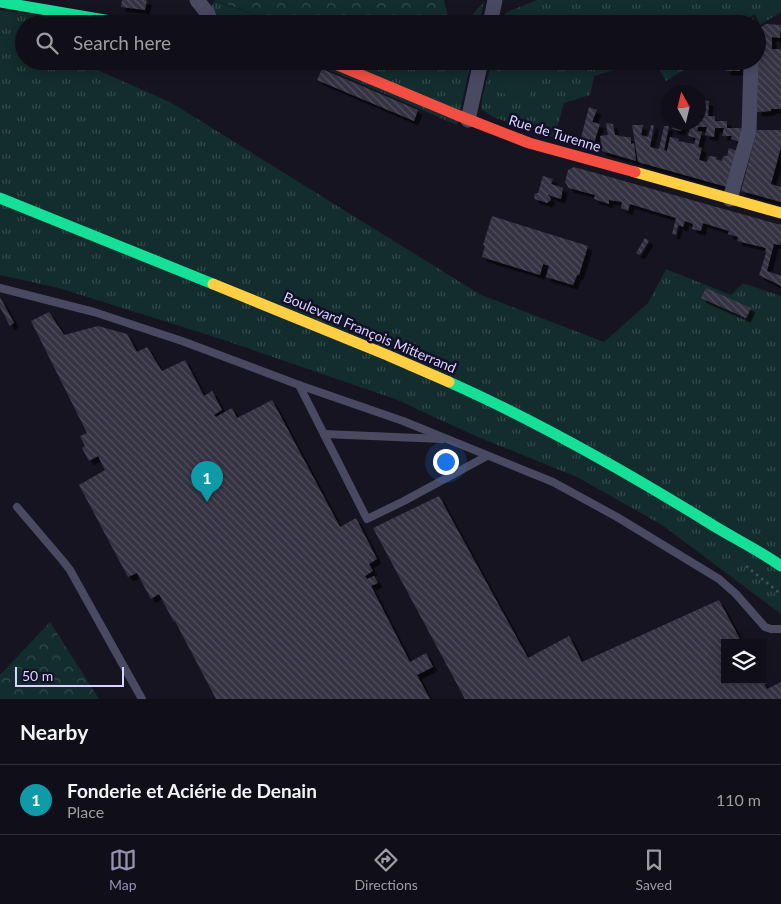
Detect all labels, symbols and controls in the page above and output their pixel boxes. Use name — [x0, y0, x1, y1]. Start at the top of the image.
search box — [15, 15, 766, 70]
icon: search — [33, 29, 61, 57]
text: Search here — [73, 31, 171, 54]
north arrow — [661, 85, 706, 130]
street label: Rue de Turenne — [507, 111, 603, 155]
street label: Boulevard François Mitterrand — [281, 288, 459, 376]
your location — [433, 449, 459, 475]
pin: 1 — [191, 461, 223, 502]
map controls — [721, 639, 766, 684]
button: layers — [721, 639, 766, 684]
scale bar — [15, 664, 124, 687]
text: 50 m — [22, 667, 53, 684]
text: Nearby — [20, 719, 88, 744]
text: Fonderie et Aciérie de Denain — [67, 779, 317, 802]
text: 1 — [31, 790, 41, 809]
text: 110 m — [716, 790, 761, 809]
text: Place — [67, 802, 104, 821]
tab: Map — [109, 846, 137, 893]
tab: Directions — [355, 846, 418, 893]
tab: Saved — [636, 846, 672, 893]

